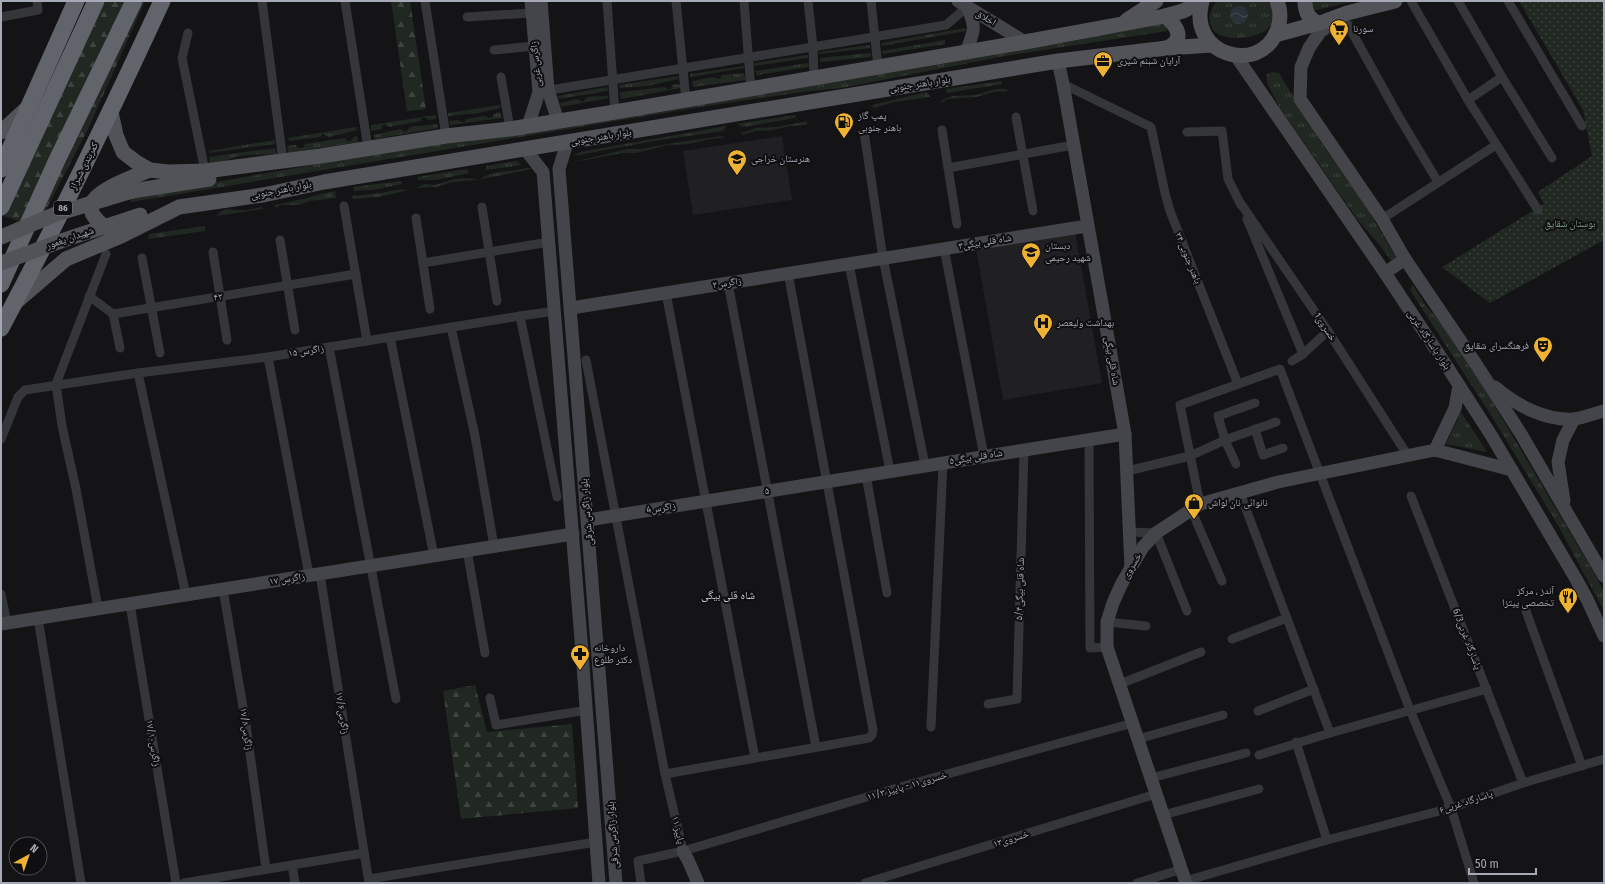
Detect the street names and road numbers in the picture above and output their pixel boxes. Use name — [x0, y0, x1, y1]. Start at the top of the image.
street label: اخلاق — [974, 7, 998, 29]
street label: زاگرس غربی — [528, 41, 544, 87]
street label: بلوار باهنر جنوبی — [889, 73, 952, 95]
street label: بلوار باهنر جنوبی — [570, 126, 633, 148]
street label: کمربندی شیراز — [66, 140, 101, 193]
street label: بلوار باهنر جنوبی — [250, 178, 313, 202]
road number: 86 — [54, 201, 72, 215]
street label: شهیدان یغمور — [44, 224, 96, 252]
street label: ۲۴ باهنر جنوبی — [1172, 230, 1204, 286]
street label: شاه قلی بیگی۳ — [958, 232, 1013, 252]
street label: زاگرس۲ — [712, 275, 742, 291]
street label: ۴۲ — [213, 290, 224, 304]
street label: بلوار پاسارگاد غربی — [1405, 308, 1453, 372]
street label: خسروى1 — [1311, 310, 1339, 344]
street label: شاه قلی بیگی — [1102, 336, 1122, 387]
street label: زاگرس ۱۵ — [287, 342, 325, 360]
street label: شاه قلی بیگی۵ — [949, 447, 1004, 467]
street label: بلوار زاگرس شرقی — [578, 478, 596, 546]
street label: ۵ — [764, 485, 771, 497]
street label: زاگرس4 — [646, 500, 677, 516]
street label: خسروى — [1120, 550, 1145, 581]
street label: شاه قلی بیگی۵/۴ — [1013, 557, 1027, 621]
street label: زاگرس ۱۷ — [268, 570, 306, 588]
street label: پاسارگاد غربی6/3 — [1450, 607, 1484, 671]
street label: زاگرس۱۷/۶ — [333, 691, 351, 735]
street label: زاگرس۱۷/۸ — [237, 707, 255, 751]
street label: زاگرس۱۷/۱۰ — [143, 719, 163, 767]
street label: خسروى۱۱ - پاییز ۱۱/۳ — [866, 769, 949, 803]
street label: پاسارگاد غربی۶ — [1438, 788, 1494, 816]
street label: بلوار زاگرس شرقی — [605, 801, 621, 869]
street label: پاییز ۱۱ — [669, 815, 687, 845]
street label: خسروى۱۳ — [992, 828, 1031, 850]

